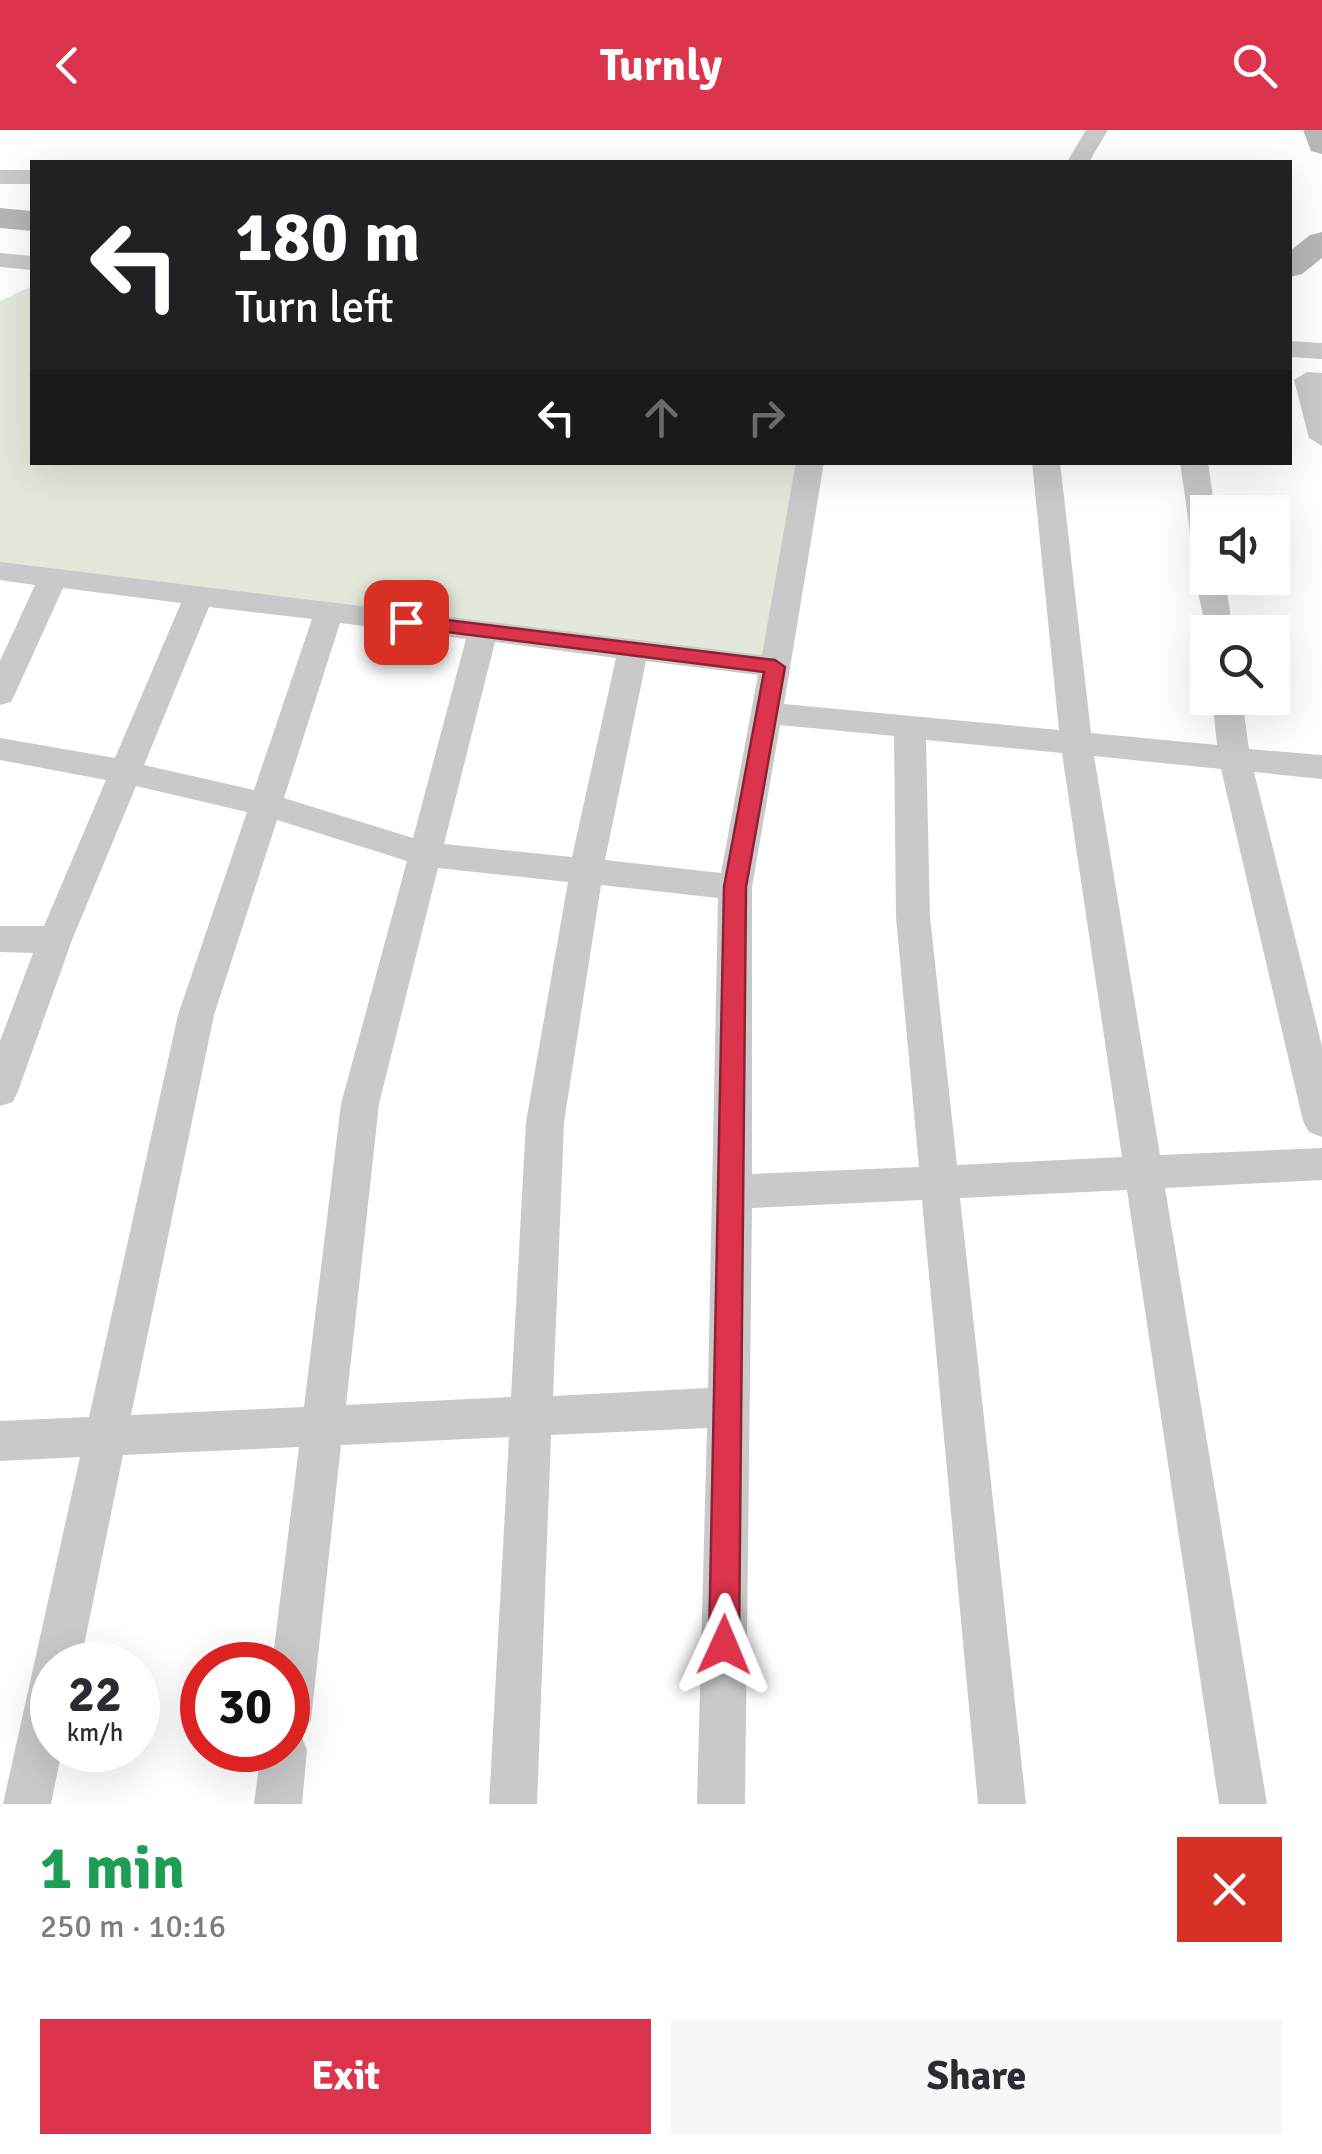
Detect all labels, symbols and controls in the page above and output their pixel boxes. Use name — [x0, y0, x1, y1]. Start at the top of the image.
icon: back — [40, 38, 95, 93]
text: Turnly — [600, 38, 722, 93]
icon: search — [1227, 38, 1282, 93]
text: 180 m — [235, 194, 420, 280]
icon: left — [70, 200, 200, 330]
text: Turn left — [235, 280, 394, 335]
icon: left — [529, 390, 584, 445]
icon: ahead — [634, 390, 689, 445]
icon: right — [739, 390, 794, 445]
map controls — [1190, 495, 1290, 715]
button: sound — [1190, 495, 1290, 595]
pin — [364, 580, 449, 665]
icon: arrive — [379, 595, 434, 650]
button: search — [1190, 615, 1290, 715]
position arrow — [672, 1593, 776, 1697]
speed limit sign: 30 — [180, 1642, 310, 1772]
text: 22 — [68, 1664, 122, 1726]
text: km/h — [67, 1717, 123, 1748]
text: 1 min — [40, 1832, 185, 1906]
button: close — [1177, 1837, 1282, 1942]
text: 250 m · 10:16 — [40, 1907, 226, 1946]
button: Exit — [40, 2019, 651, 2134]
button: Share — [671, 2019, 1282, 2134]

